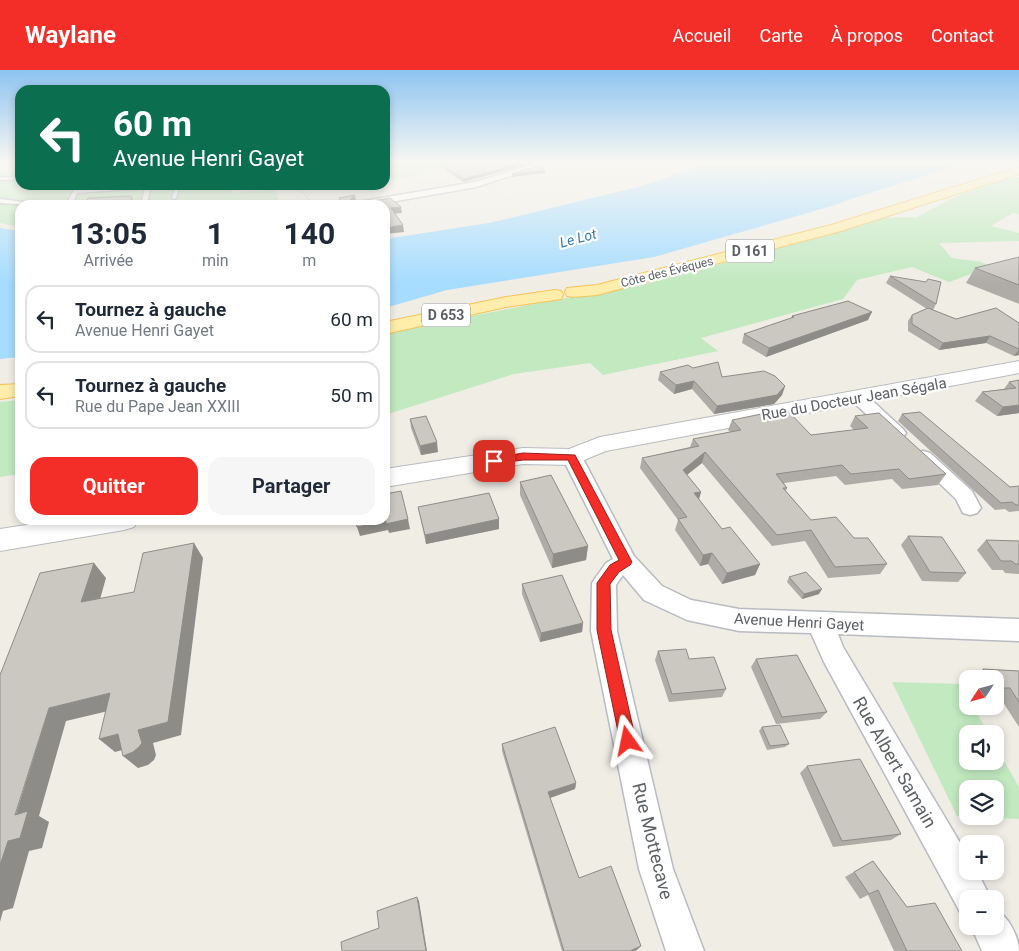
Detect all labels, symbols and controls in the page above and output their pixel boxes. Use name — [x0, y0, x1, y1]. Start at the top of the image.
text: Waylane — [25, 21, 116, 49]
text: Accueil — [673, 25, 731, 46]
text: Carte — [759, 25, 803, 46]
text: À propos — [831, 25, 903, 46]
text: Contact — [931, 25, 994, 46]
text: 60 m — [113, 104, 192, 145]
icon: left — [30, 105, 95, 170]
text: Avenue Henri Gayet — [113, 146, 304, 171]
text: 13:05 — [70, 216, 147, 251]
text: 1 — [207, 216, 224, 251]
text: 140 — [284, 216, 335, 251]
water label: Le Lot — [558, 225, 599, 251]
road number: D 161 — [726, 240, 774, 262]
text: Arrivée — [84, 251, 133, 270]
text: min — [202, 251, 229, 270]
text: m — [302, 251, 316, 270]
street label: Côte des Évêques — [619, 253, 715, 290]
text: Tournez à gauche — [75, 298, 226, 321]
road number: D 653 — [422, 304, 470, 326]
icon: left — [32, 305, 60, 333]
text: 60 m — [330, 308, 373, 331]
text: Avenue Henri Gayet — [75, 321, 214, 340]
text: Tournez à gauche — [75, 374, 226, 397]
street label: Rue du Docteur Jean Ségala — [760, 374, 948, 424]
icon: left — [32, 381, 60, 409]
text: 50 m — [330, 384, 373, 407]
text: Rue du Pape Jean XXIII — [75, 397, 240, 416]
pin — [473, 440, 515, 482]
icon: arrive — [480, 447, 508, 475]
button: Quitter — [30, 457, 198, 515]
button: Partager — [208, 457, 375, 515]
street label: Avenue Henri Gayet — [733, 610, 865, 634]
north arrow — [959, 670, 1004, 715]
map controls — [959, 670, 1004, 935]
street label: Rue Albert Samain — [849, 693, 941, 831]
position arrow — [601, 714, 653, 766]
button: sound — [959, 725, 1004, 770]
street label: Rue Mottecave — [628, 780, 678, 902]
button: layers — [959, 780, 1004, 825]
button: + — [959, 835, 1004, 880]
button: − — [959, 890, 1004, 935]

